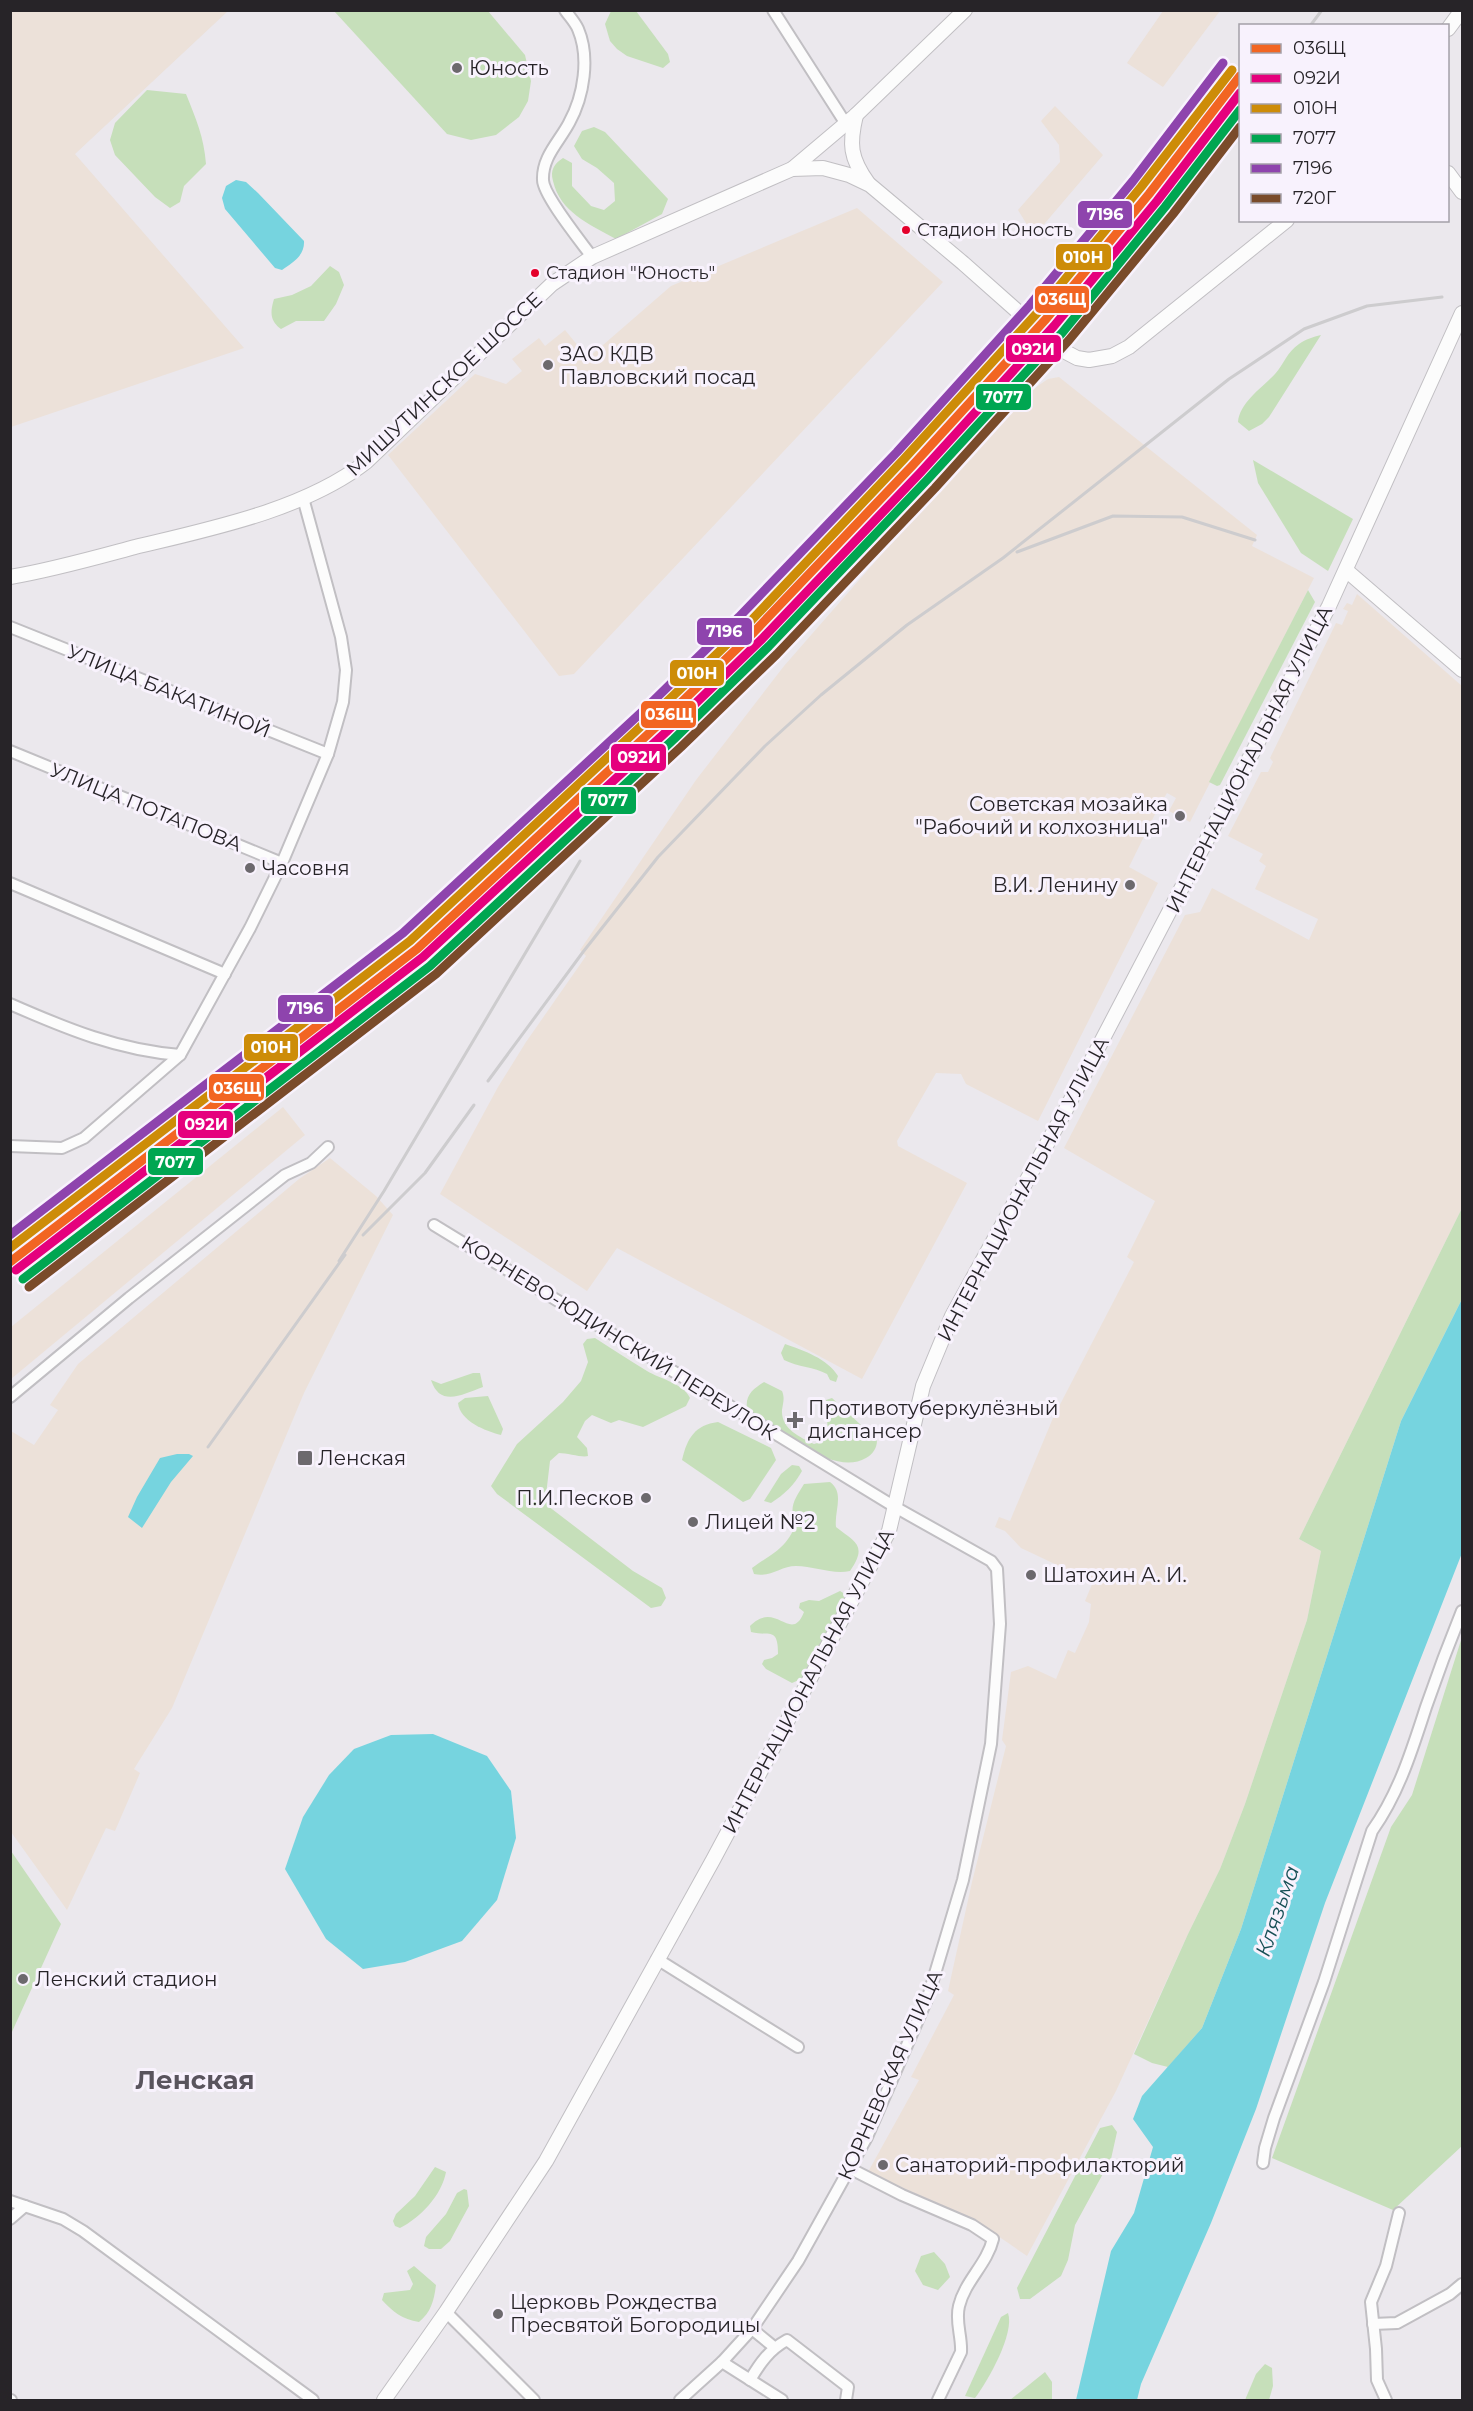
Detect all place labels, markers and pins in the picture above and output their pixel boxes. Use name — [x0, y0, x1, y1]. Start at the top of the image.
place label: Юность — [469, 56, 549, 80]
marker: Юность — [450, 61, 464, 75]
place label: Стадион Юность — [917, 219, 1073, 241]
marker: Стадион Юность — [900, 224, 912, 236]
place label: Стадион "Юность" — [546, 262, 715, 284]
marker: Стадион "Юность" — [529, 267, 541, 279]
place label: ЗАО КДВ Павловский посад — [560, 342, 756, 389]
marker: ЗАО КДВ Павловский посад — [541, 358, 555, 372]
place label: Советская мозайка "Рабочий и колхозница" — [915, 792, 1168, 839]
marker: Советская мозайка "Рабочий и колхозница" — [1173, 809, 1187, 823]
place label: Часовня — [262, 856, 350, 880]
marker: Часовня — [243, 861, 257, 875]
place label: В.И. Ленину — [993, 873, 1118, 897]
marker: В.И. Ленину — [1123, 878, 1137, 892]
place label: Противотуберкулёзный диспансер — [808, 1396, 1059, 1443]
marker: Противотуберкулёзный диспансер — [786, 1411, 804, 1429]
place label: Ленская — [318, 1446, 406, 1470]
marker: Ленская — [296, 1449, 314, 1467]
place label: П.И.Песков — [516, 1486, 634, 1510]
marker: П.И.Песков — [639, 1491, 653, 1505]
place label: Лицей №2 — [705, 1510, 815, 1534]
marker: Лицей №2 — [686, 1515, 700, 1529]
place label: Шатохин А. И. — [1043, 1563, 1187, 1587]
marker: Шатохин А. И. — [1024, 1568, 1038, 1582]
place label: Ленский стадион — [35, 1967, 217, 1991]
marker: Ленский стадион — [16, 1972, 30, 1986]
place label: Санаторий-профилакторий — [895, 2153, 1185, 2177]
marker: Санаторий-профилакторий — [876, 2158, 890, 2172]
place label: Церковь Рождества Пресвятой Богородицы — [510, 2290, 760, 2337]
marker: Церковь Рождества Пресвятой Богородицы — [491, 2307, 505, 2321]

